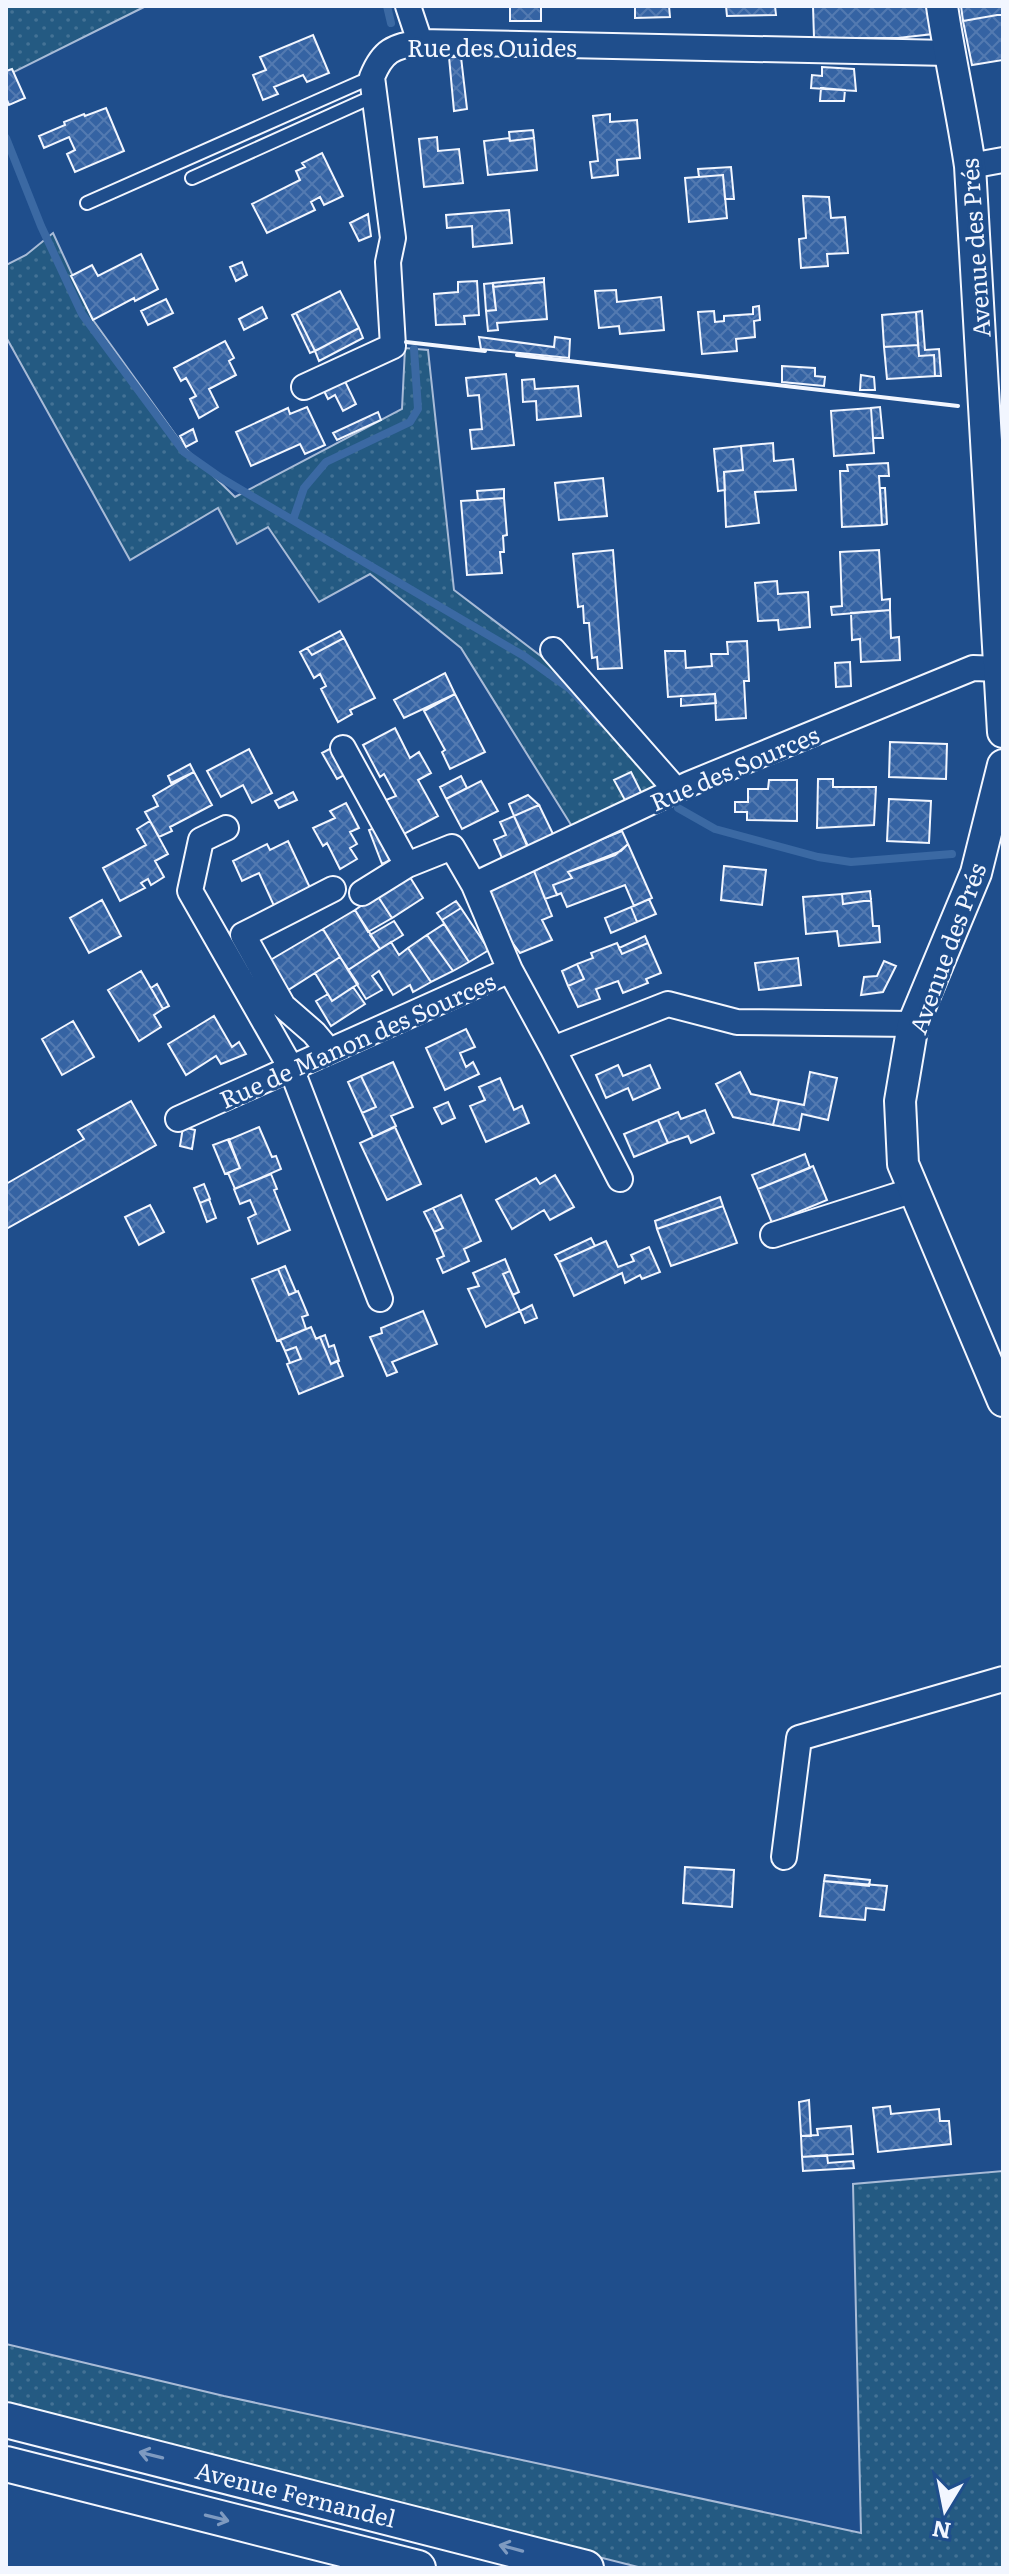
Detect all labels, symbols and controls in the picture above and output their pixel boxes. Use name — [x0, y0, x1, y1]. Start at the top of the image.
street label: Rue des Ouides — [407, 29, 577, 64]
street label: Avenue des Prés — [950, 157, 998, 339]
street label: Rue des Sources — [644, 716, 824, 818]
street label: Avenue des Prés — [899, 857, 993, 1038]
street label: Rue de Manon des Sources — [213, 962, 501, 1116]
one-way arrow — [138, 2447, 164, 2462]
street label: Avenue Fernandel — [192, 2451, 400, 2535]
north arrow — [905, 2470, 985, 2550]
one-way arrow — [204, 2511, 230, 2526]
text: N — [929, 2513, 953, 2549]
one-way arrow — [498, 2540, 524, 2555]

